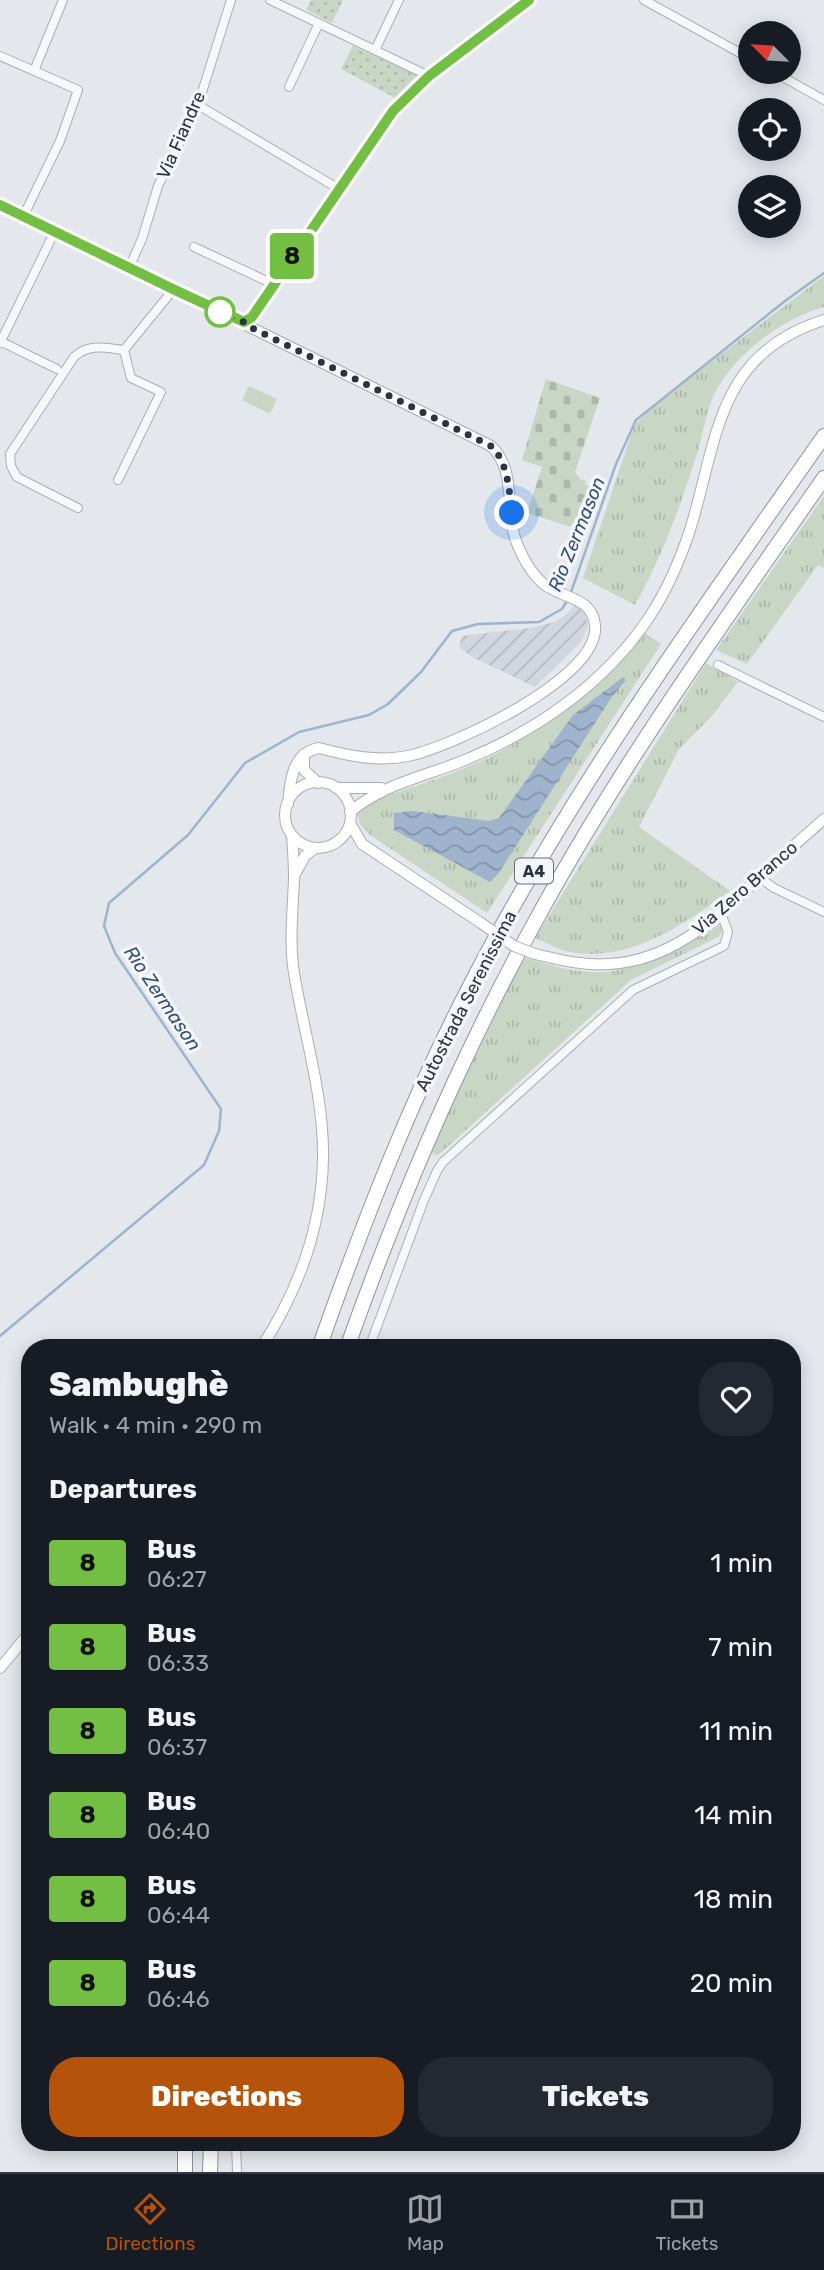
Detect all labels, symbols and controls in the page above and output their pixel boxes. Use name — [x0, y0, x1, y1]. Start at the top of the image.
north arrow — [738, 21, 802, 84]
map controls — [738, 21, 801, 238]
street label: Via Fiandre — [152, 88, 210, 182]
button: locate — [738, 98, 801, 161]
button: layers — [738, 175, 801, 238]
line badge: 8 — [269, 233, 315, 279]
text: 8 — [284, 242, 300, 270]
unlabelled marker — [205, 297, 235, 327]
water label: Rio Zermason — [543, 474, 610, 595]
your location — [494, 495, 529, 530]
street label: Via Zero Branco — [688, 836, 802, 940]
road number: A4 — [515, 858, 553, 884]
street label: Autostrada Serenissima — [411, 907, 521, 1095]
water label: Rio Zermason — [119, 941, 206, 1055]
button: heart — [699, 1362, 773, 1436]
text: Sambughè — [49, 1365, 229, 1404]
text: Walk · 4 min · 290 m — [49, 1411, 262, 1439]
text: Departures — [49, 1474, 197, 1505]
text: Bus — [147, 1534, 196, 1565]
text: 1 min — [710, 1548, 773, 1579]
text: 8 — [79, 1549, 96, 1577]
text: 06:27 — [147, 1565, 207, 1593]
text: Bus — [147, 1618, 196, 1649]
text: 7 min — [708, 1632, 773, 1663]
text: 8 — [79, 1633, 96, 1661]
text: 06:33 — [147, 1649, 209, 1677]
text: Bus — [147, 1702, 196, 1733]
text: 11 min — [699, 1716, 773, 1747]
text: 8 — [79, 1717, 96, 1745]
text: 06:37 — [147, 1733, 207, 1761]
text: Bus — [147, 1786, 196, 1817]
text: 14 min — [694, 1800, 773, 1831]
text: 8 — [79, 1801, 96, 1829]
text: 06:40 — [147, 1817, 210, 1845]
text: Bus — [147, 1870, 196, 1901]
text: 18 min — [694, 1884, 773, 1915]
text: 8 — [79, 1885, 96, 1913]
text: 06:44 — [147, 1901, 210, 1929]
text: Bus — [147, 1954, 196, 1985]
text: 20 min — [690, 1968, 773, 1999]
text: 8 — [79, 1969, 96, 1997]
text: 06:46 — [147, 1985, 210, 2013]
button: Directions — [49, 2057, 404, 2137]
button: Tickets — [418, 2057, 773, 2137]
tab: Directions — [105, 2190, 195, 2255]
tab: Map — [406, 2190, 444, 2255]
tab: Tickets — [655, 2190, 719, 2255]

